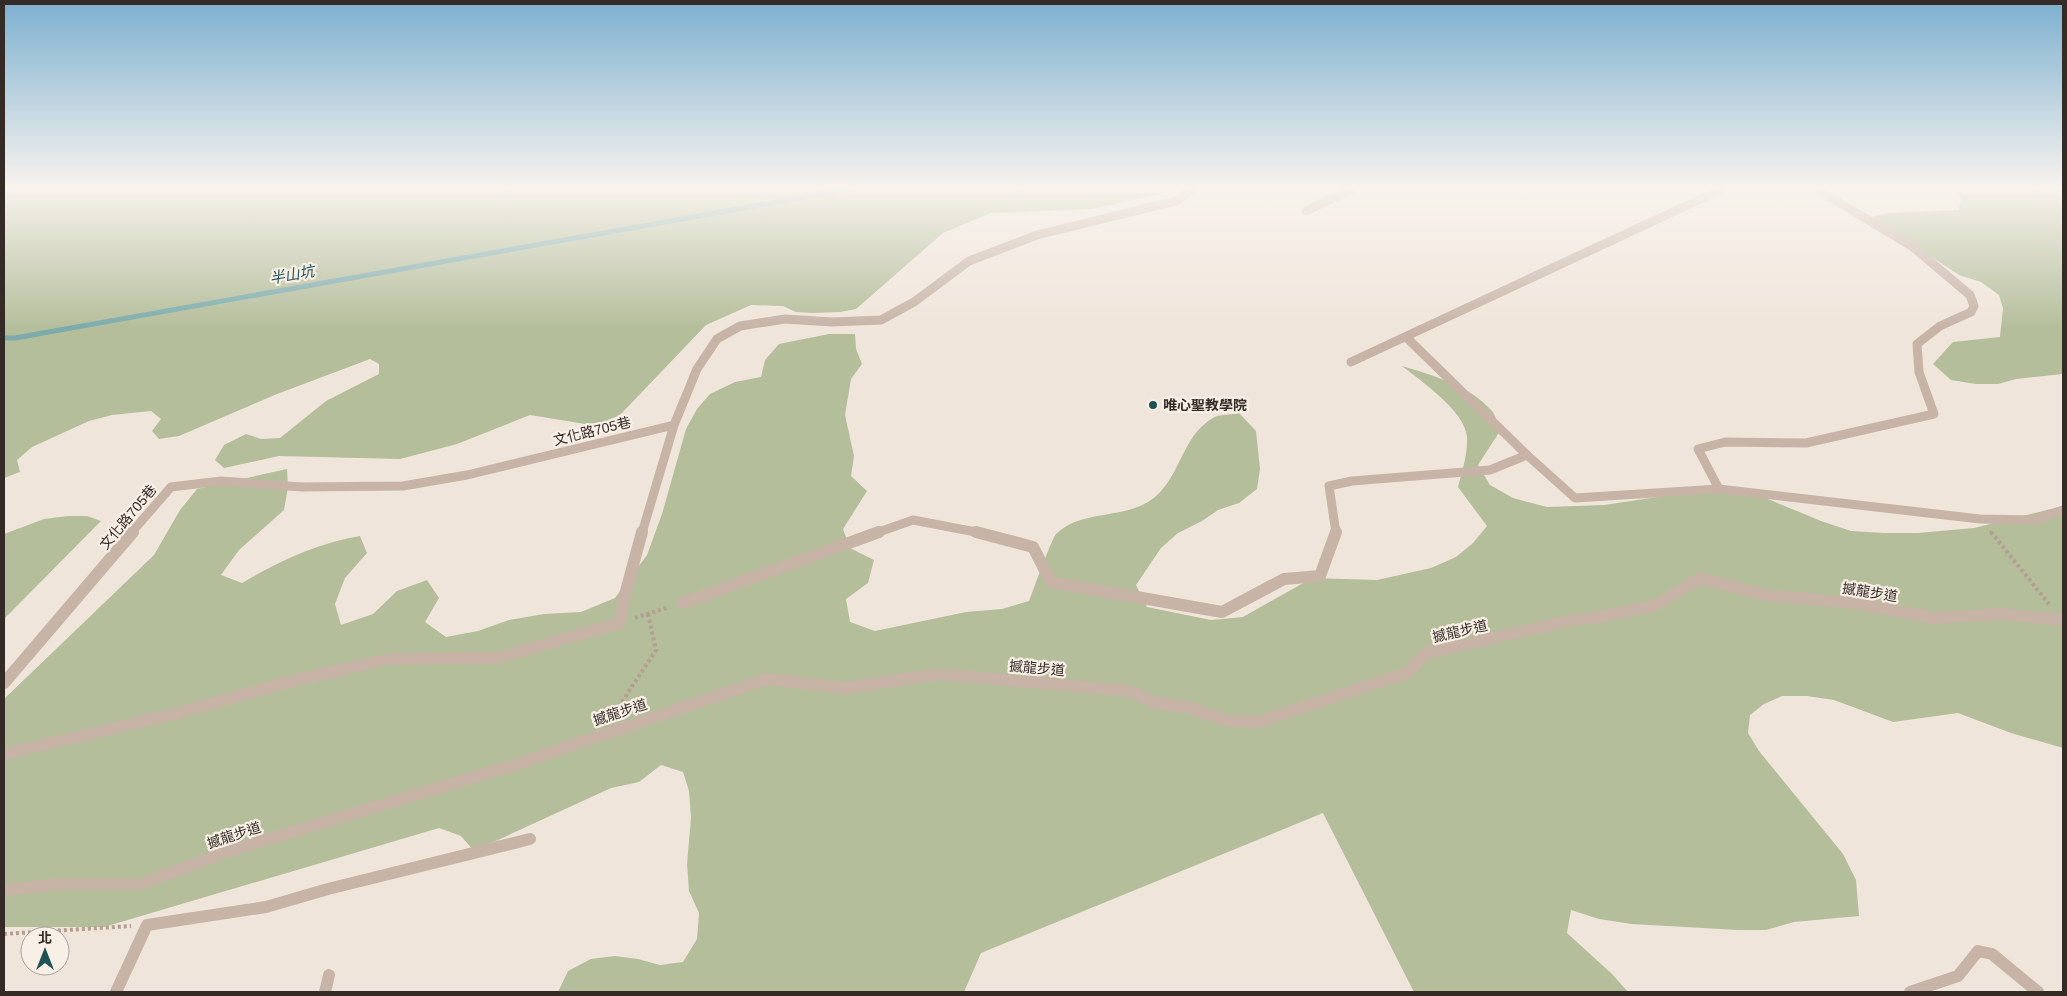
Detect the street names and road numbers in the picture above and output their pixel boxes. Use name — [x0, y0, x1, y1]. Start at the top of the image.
street label: 文化路705巷 — [552, 414, 632, 448]
street label: 文化路705巷 — [96, 481, 160, 553]
street label: 撼龍步道 — [1841, 580, 1899, 604]
street label: 撼龍步道 — [1431, 617, 1489, 645]
street label: 撼龍步道 — [1008, 658, 1066, 678]
street label: 撼龍步道 — [591, 696, 649, 728]
street label: 撼龍步道 — [205, 819, 263, 851]

